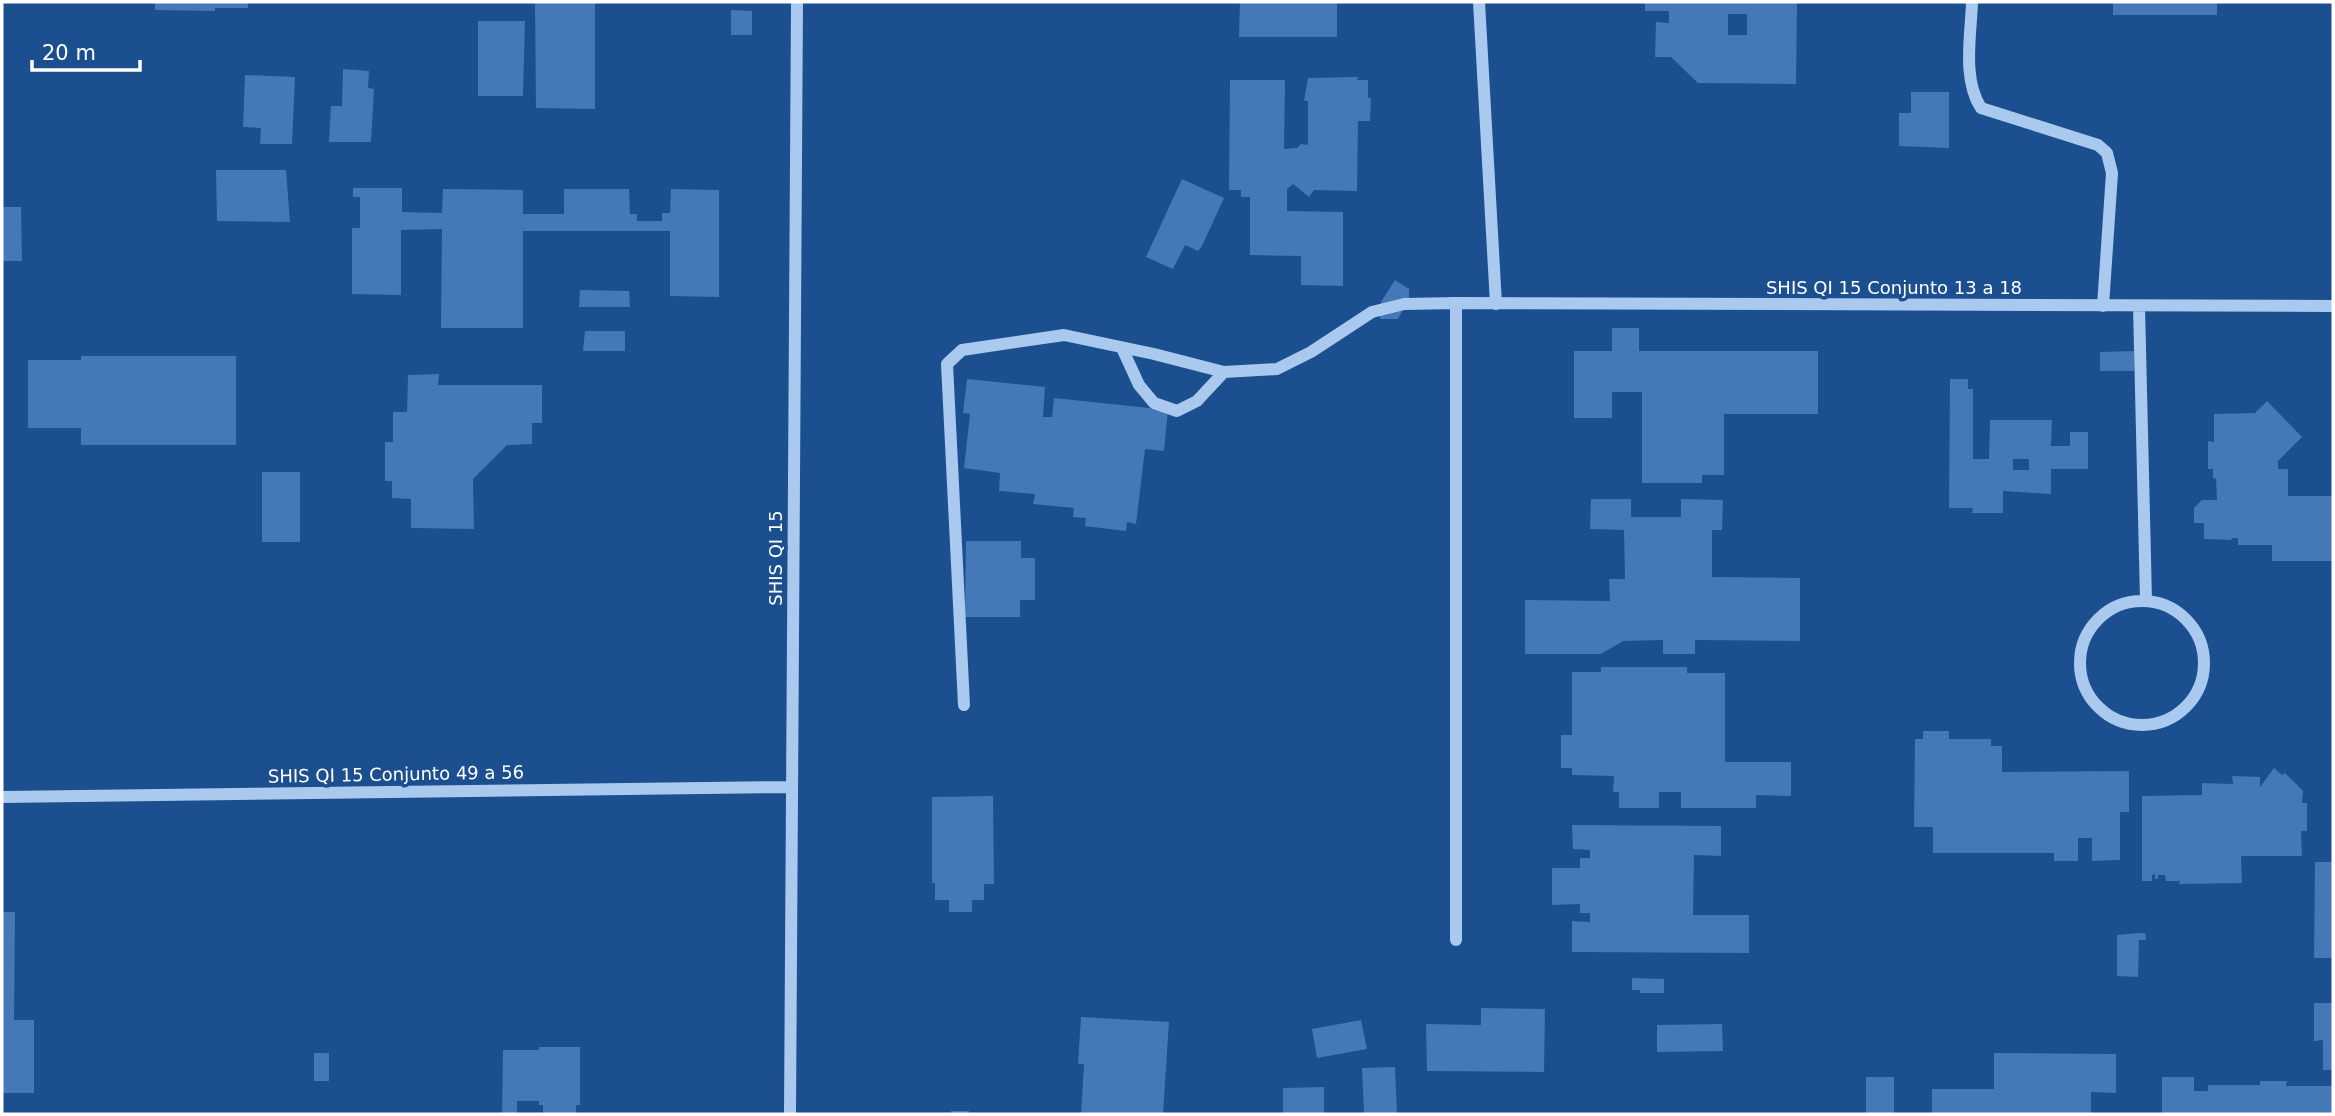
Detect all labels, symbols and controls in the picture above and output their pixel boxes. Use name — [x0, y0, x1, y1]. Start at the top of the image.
scale bar — [32, 28, 140, 72]
text: 20 m — [42, 41, 96, 65]
street label: SHIS QI 15 Conjunto 13 a 18 — [1766, 277, 2022, 298]
street label: SHIS QI 15 — [765, 510, 786, 606]
street label: SHIS QI 15 Conjunto 49 a 56 — [268, 761, 524, 787]

